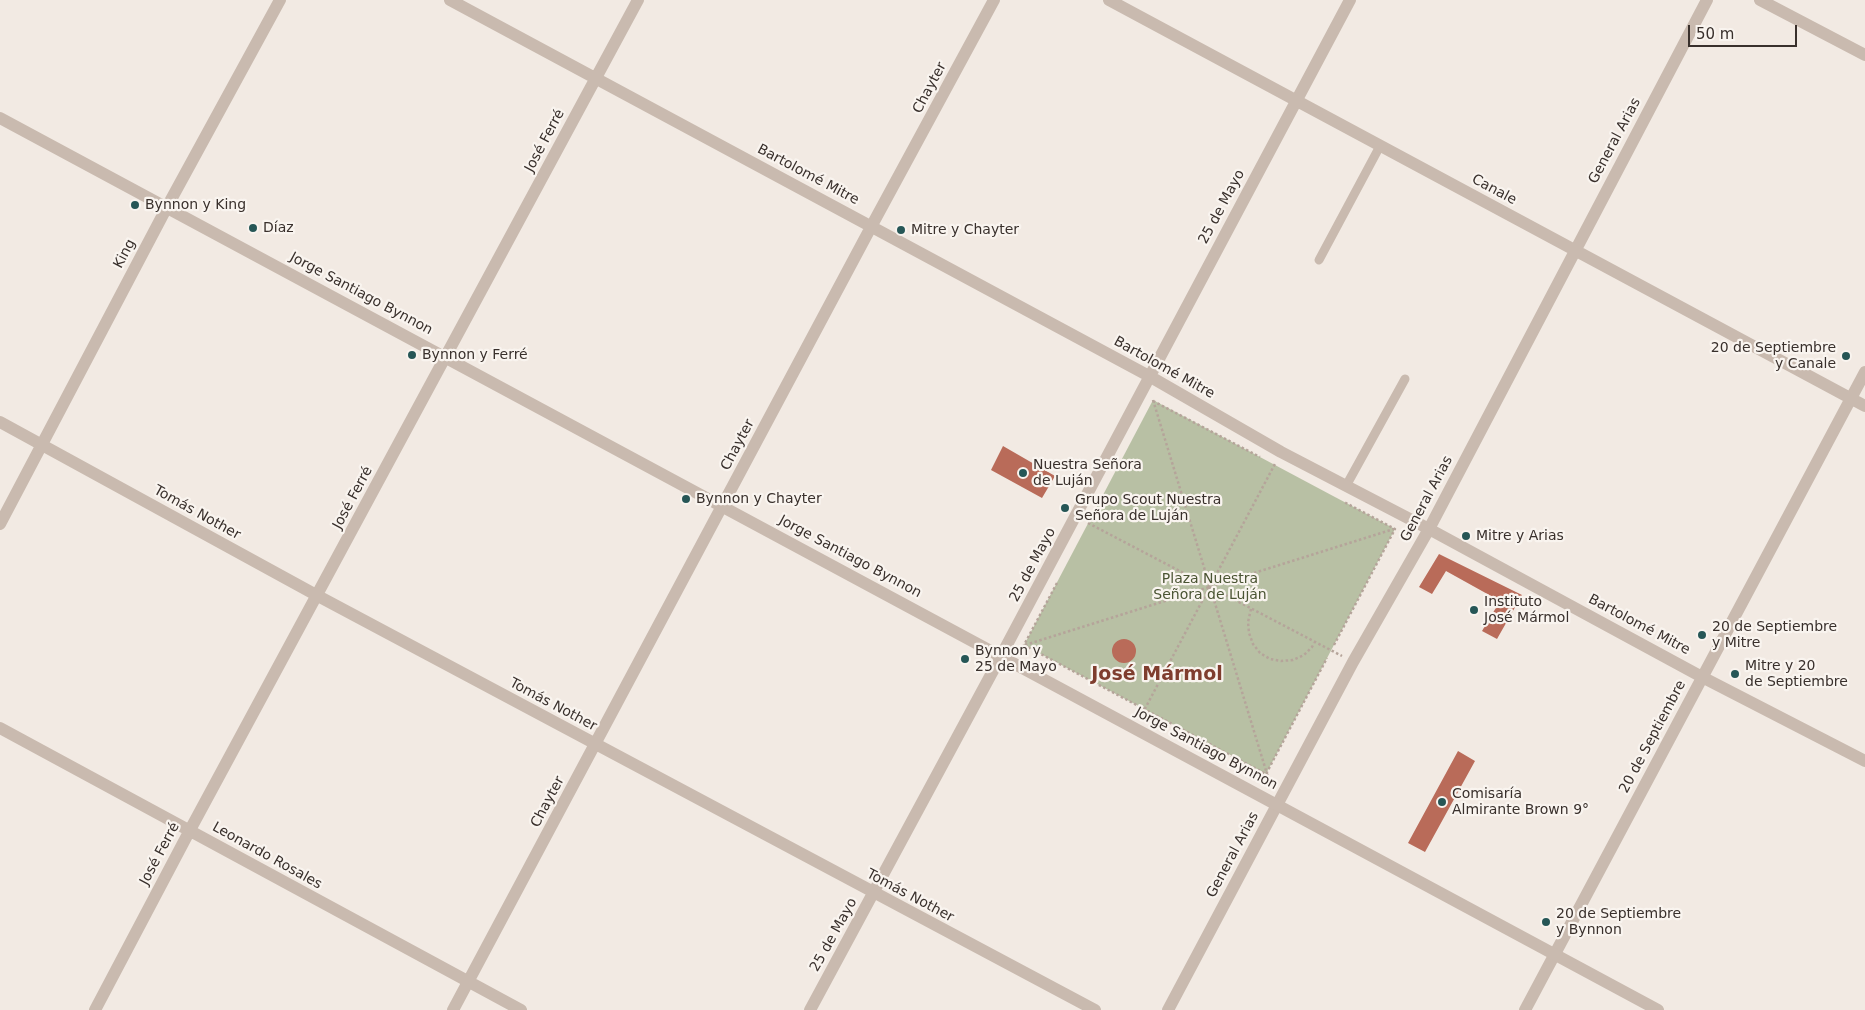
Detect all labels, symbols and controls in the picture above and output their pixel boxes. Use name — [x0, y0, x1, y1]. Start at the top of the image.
scale bar — [1690, 15, 1799, 47]
text: 50 m — [1696, 25, 1734, 43]
street label: Chayter — [910, 60, 950, 116]
street label: General Arias — [1585, 95, 1645, 187]
street label: José Ferré — [521, 107, 569, 175]
street label: Bartolomé Mitre — [754, 141, 862, 209]
street label: 25 de Mayo — [1195, 167, 1249, 247]
street label: Canale — [1469, 171, 1519, 209]
place label: Bynnon y King — [145, 197, 246, 213]
marker: Bynnon y King — [129, 199, 141, 211]
place label: Díaz — [263, 220, 294, 236]
marker: Díaz — [247, 222, 259, 234]
place label: Mitre y Chayter — [911, 222, 1019, 238]
marker: Mitre y Chayter — [895, 224, 907, 236]
street label: King — [110, 236, 140, 272]
street label: Jorge Santiago Bynnon — [287, 249, 435, 339]
street label: Bartolomé Mitre — [1111, 333, 1217, 403]
place label: 20 de Septiembre y Canale — [1711, 340, 1836, 372]
place label: Bynnon y Ferré — [422, 347, 528, 363]
marker: Bynnon y Ferré — [406, 349, 418, 361]
marker: 20 de Septiembre y Canale — [1840, 350, 1852, 362]
street label: Chayter — [718, 417, 758, 473]
street label: General Arias — [1397, 453, 1457, 545]
place label: Nuestra Señora de Luján — [1033, 457, 1142, 490]
street label: José Ferré — [329, 464, 377, 532]
marker: Nuestra Señora de Luján — [1017, 467, 1029, 479]
street label: Tomás Nother — [151, 482, 243, 544]
place label: Bynnon y Chayter — [696, 491, 822, 507]
place label: Grupo Scout Nuestra Señora de Luján — [1075, 492, 1221, 524]
marker: Bynnon y Chayter — [680, 493, 692, 505]
marker: Grupo Scout Nuestra Señora de Luján — [1059, 502, 1071, 514]
street label: Jorge Santiago Bynnon — [776, 512, 924, 602]
street label: 25 de Mayo — [1006, 525, 1060, 605]
place label: Mitre y Arias — [1476, 528, 1564, 544]
marker: Mitre y Arias — [1460, 530, 1472, 542]
park label: Plaza Nuestra Señora de Luján — [1153, 571, 1267, 604]
street label: Bartolomé Mitre — [1585, 591, 1693, 659]
place label: Instituto José Mármol — [1484, 594, 1569, 626]
marker: Instituto José Mármol — [1468, 604, 1480, 616]
place label: 20 de Septiembre y Mitre — [1712, 619, 1837, 652]
marker: 20 de Septiembre y Mitre — [1696, 629, 1708, 641]
place label: Bynnon y 25 de Mayo — [975, 643, 1057, 676]
marker: Bynnon y 25 de Mayo — [959, 653, 971, 665]
place label: Mitre y 20 de Septiembre — [1745, 658, 1848, 690]
district label: José Mármol — [1091, 664, 1223, 686]
marker: Mitre y 20 de Septiembre — [1729, 668, 1741, 680]
street label: Tomás Nother — [506, 675, 600, 735]
street label: 20 de Septiembre — [1616, 678, 1690, 796]
street label: Jorge Santiago Bynnon — [1132, 704, 1280, 794]
street label: Chayter — [528, 774, 568, 830]
place label: Comisaría Almirante Brown 9° — [1452, 786, 1589, 819]
marker: Comisaría Almirante Brown 9° — [1436, 796, 1448, 808]
street label: General Arias — [1203, 809, 1263, 901]
street label: Leonardo Rosales — [209, 819, 325, 893]
street label: José Ferré — [136, 820, 184, 888]
street label: Tomás Nother — [863, 866, 957, 926]
street label: 25 de Mayo — [807, 895, 861, 975]
place label: 20 de Septiembre y Bynnon — [1556, 906, 1681, 939]
marker: 20 de Septiembre y Bynnon — [1540, 916, 1552, 928]

